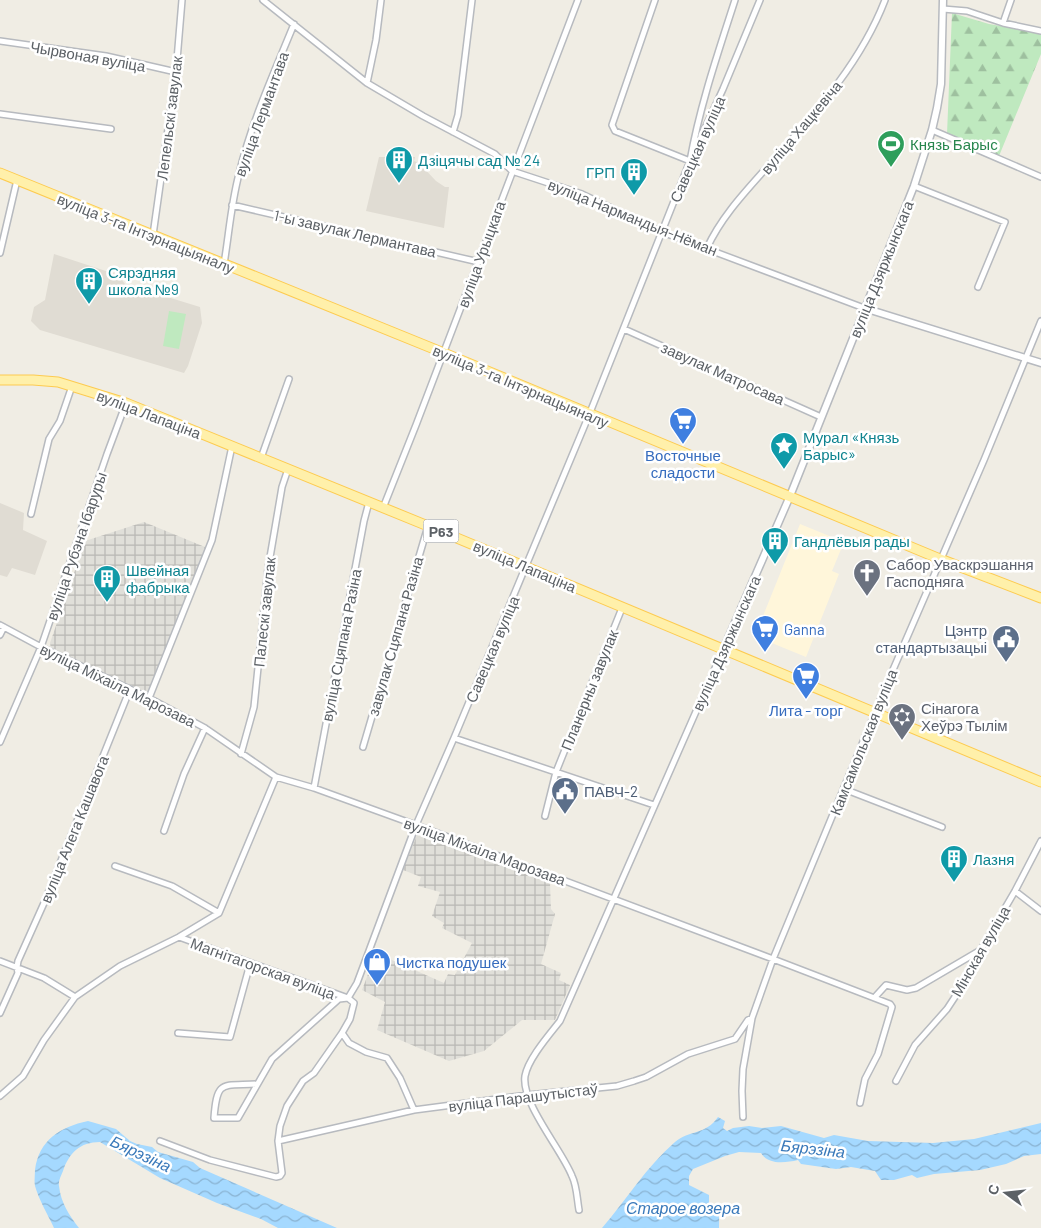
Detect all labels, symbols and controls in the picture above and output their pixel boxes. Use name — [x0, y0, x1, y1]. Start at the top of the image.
street label: Чырвоная вуліца — [29, 37, 148, 75]
street label: вуліца Лермантава — [230, 49, 292, 179]
street label: Лепельскі завулак — [152, 55, 186, 181]
street label: вуліца Хацкевіча — [757, 76, 846, 177]
street label: Савецкая вуліца — [666, 93, 729, 205]
sports icon: Князь Барыс — [876, 129, 906, 168]
place label: Князь Барыс — [910, 135, 998, 153]
building icon: Дзіцячы сад № 24 — [384, 145, 414, 184]
place label: Дзіцячы сад № 24 — [418, 151, 540, 169]
building icon: ГРП — [619, 157, 649, 196]
place label: ГРП — [586, 163, 615, 181]
street label: вуліца Нармандыя-Нёман — [546, 175, 720, 259]
street label: вуліца 3-га Інтэрнацыяналу — [55, 189, 238, 277]
street label: вуліца Дзяржынскага — [845, 197, 917, 340]
street label: вуліца Урыцкага — [453, 198, 509, 310]
street label: 1-ы завулак Лермантава — [272, 206, 439, 261]
place label: Сярэдняя школа №9 — [108, 263, 179, 298]
building icon: Сярэдняя школа №9 — [74, 266, 104, 305]
street label: завулак Матросава — [659, 338, 788, 409]
street label: вуліца 3-га Інтэрнацыяналу — [430, 341, 612, 431]
street label: вуліца Лапаціна — [94, 386, 204, 442]
supermarket icon: Восточные сладости — [668, 406, 698, 445]
place label: Мурал «Князь Барыс» — [803, 428, 900, 463]
place icon: Мурал «Князь Барыс» — [769, 431, 799, 470]
place label: Восточные сладости — [645, 446, 721, 481]
street label: вуліца Рубэна Ібаруры — [42, 470, 110, 622]
road number: Р63 — [424, 520, 458, 542]
building icon: Гандлёвыя рады — [760, 526, 790, 565]
place label: Гандлёвыя рады — [794, 532, 910, 550]
street label: вуліца Лапаціна — [471, 536, 580, 596]
street label: завулак Сцяпана Разіна — [364, 554, 427, 718]
place label: Сабор Уваскрэшання Гасподняга — [886, 555, 1034, 590]
street label: Палескі завулак — [249, 556, 279, 668]
church icon: Сабор Уваскрэшання Гасподняга — [852, 558, 882, 597]
place label: Швейная фабрыка — [126, 561, 190, 596]
building icon: Швейная фабрыка — [92, 564, 122, 603]
street label: вуліца Сцяпана Разіна — [317, 567, 365, 723]
street label: вуліца Дзяржынскага — [688, 572, 764, 713]
street label: Савецкая вуліца — [461, 592, 523, 705]
supermarket icon: Ganna — [750, 614, 780, 653]
place label: Ganna — [784, 620, 825, 638]
place label: Цэнтр стандартызацыі — [875, 621, 987, 656]
public building icon: Цэнтр стандартызацыі — [991, 624, 1021, 663]
street label: Планерны завулак — [557, 627, 622, 753]
street label: вуліца Міхаіла Марозава — [37, 640, 199, 731]
supermarket icon: Лита - торг — [791, 661, 821, 700]
street label: Камсамольская вуліца — [825, 666, 901, 818]
place label: Сінагога Хеўрэ Тылім — [921, 699, 1008, 734]
place label: Лита - торг — [769, 701, 844, 719]
synagogue icon: Сінагога Хеўрэ Тылім — [887, 702, 917, 741]
street label: вуліца Алега Кашавога — [36, 752, 112, 905]
public building icon: ПАВЧ-2 — [550, 776, 580, 815]
place label: ПАВЧ-2 — [584, 782, 638, 800]
street label: вуліца Міхаіла Марозава — [402, 813, 569, 889]
building icon: Лазня — [939, 844, 969, 883]
place label: Лазня — [973, 850, 1014, 868]
street label: Мінская вуліца — [947, 902, 1014, 1000]
street label: Магнітагорская вуліца — [188, 933, 338, 1003]
shop icon: Чистка подушек — [362, 947, 392, 986]
place label: Чистка подушек — [396, 953, 507, 971]
street label: вуліца Парашутыстаў — [448, 1079, 599, 1115]
water label: Бярэзіна — [108, 1131, 174, 1175]
water label: Бярэзіна — [780, 1135, 846, 1161]
north arrow — [981, 1168, 1031, 1218]
text: С — [983, 1182, 1002, 1197]
water label: Старое возера — [626, 1198, 740, 1217]

